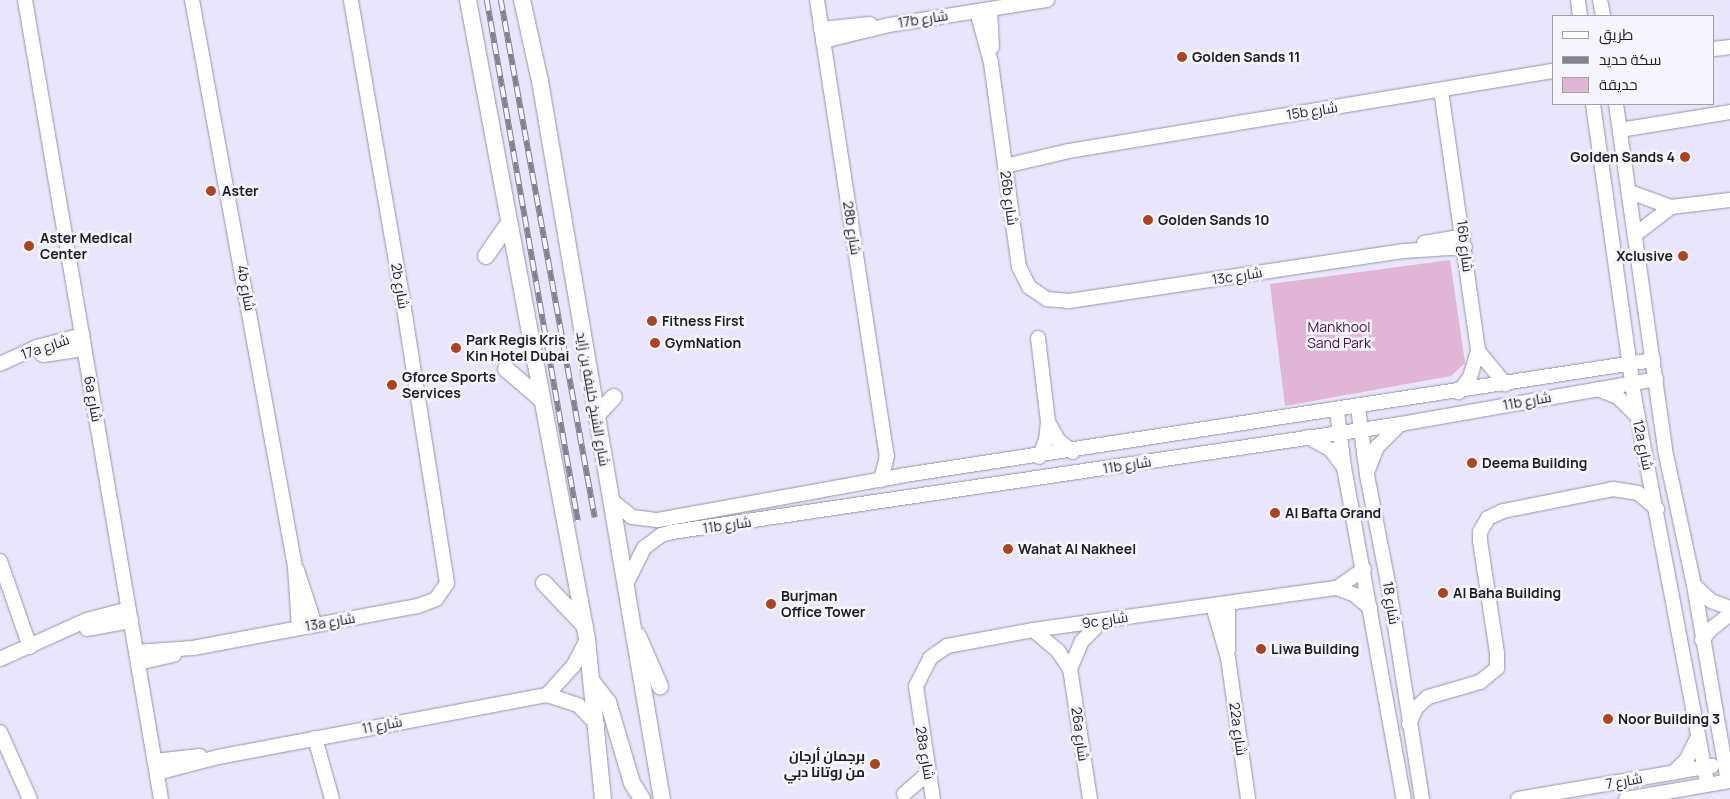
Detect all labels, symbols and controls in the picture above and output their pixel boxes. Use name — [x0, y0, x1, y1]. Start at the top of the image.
street label: 17b شارع — [897, 7, 949, 31]
legend — [1552, 15, 1715, 105]
text: طريق — [1599, 24, 1633, 45]
place label: Golden Sands 11 — [1192, 49, 1300, 65]
text: سكة حديد — [1599, 49, 1661, 70]
marker: Golden Sands 11 — [1176, 51, 1188, 63]
text: حديقة — [1599, 74, 1638, 95]
street label: 15b شارع — [1285, 99, 1339, 123]
place label: Golden Sands 4 — [1570, 149, 1675, 165]
marker: Golden Sands 4 — [1679, 151, 1691, 163]
street label: 26b شارع — [997, 170, 1021, 226]
place label: Aster — [222, 183, 259, 199]
marker: Aster — [204, 184, 218, 198]
street label: 28b شارع — [839, 200, 865, 256]
place label: Golden Sands 10 — [1158, 212, 1270, 228]
marker: Golden Sands 10 — [1142, 214, 1154, 226]
street label: 16b شارع — [1453, 219, 1477, 273]
place label: Aster Medical Center — [40, 230, 132, 262]
marker: Aster Medical Center — [22, 239, 36, 253]
place label: Xclusive — [1616, 248, 1673, 264]
marker: Xclusive — [1677, 250, 1689, 262]
street label: 2b شارع — [388, 262, 412, 310]
street label: 4b شارع — [234, 264, 258, 312]
street label: 13c شارع — [1211, 264, 1263, 288]
place label: Fitness First — [662, 313, 745, 329]
marker: Fitness First — [646, 315, 658, 327]
park label: Mankhool Sand Park — [1307, 319, 1371, 352]
street label: شارع الشيخ خليفة بن زايد — [573, 330, 613, 468]
street label: 17a شارع — [19, 331, 71, 363]
place label: Park Regis Kris Kin Hotel Dubai — [466, 332, 569, 364]
place label: GymNation — [665, 335, 741, 351]
marker: GymNation — [649, 337, 661, 349]
marker: Park Regis Kris Kin Hotel Dubai — [450, 342, 462, 354]
place label: Gforce Sports Services — [402, 369, 496, 402]
street label: 6a شارع — [81, 375, 105, 423]
marker: Gforce Sports Services — [386, 379, 398, 391]
street label: 11b شارع — [1501, 388, 1553, 414]
street label: 12a شارع — [1629, 418, 1657, 472]
street label: 11b شارع — [1101, 453, 1153, 477]
place label: Deema Building — [1482, 455, 1587, 471]
marker: Deema Building — [1466, 457, 1478, 469]
place label: Al Bafta Grand — [1285, 505, 1381, 521]
marker: Al Bafta Grand — [1269, 507, 1281, 519]
street label: 11b شارع — [702, 513, 752, 537]
place label: Wahat Al Nakheel — [1018, 541, 1136, 557]
marker: Wahat Al Nakheel — [1002, 543, 1014, 555]
street label: شارع 18 — [1379, 580, 1403, 626]
place label: Al Baha Building — [1453, 585, 1561, 601]
marker: Al Baha Building — [1437, 587, 1449, 599]
place label: Burjman Office Tower — [781, 588, 865, 620]
marker: Burjman Office Tower — [765, 598, 777, 610]
street label: 9c شارع — [1081, 608, 1129, 632]
street label: 13a شارع — [303, 609, 357, 635]
place label: Liwa Building — [1271, 641, 1359, 657]
marker: Liwa Building — [1255, 643, 1267, 655]
street label: 22a شارع — [1226, 701, 1250, 757]
street label: 26a شارع — [1068, 706, 1092, 762]
place label: Noor Building 3 — [1618, 711, 1720, 727]
street label: شارع 11 — [360, 713, 404, 737]
marker: Noor Building 3 — [1602, 713, 1614, 725]
street label: 28a شارع — [912, 725, 938, 781]
place label: برجمان أرجان من روتانا دبي — [784, 748, 865, 780]
marker: برجمان أرجان من روتانا دبي — [869, 758, 881, 770]
street label: شارع 7 — [1604, 770, 1644, 792]

